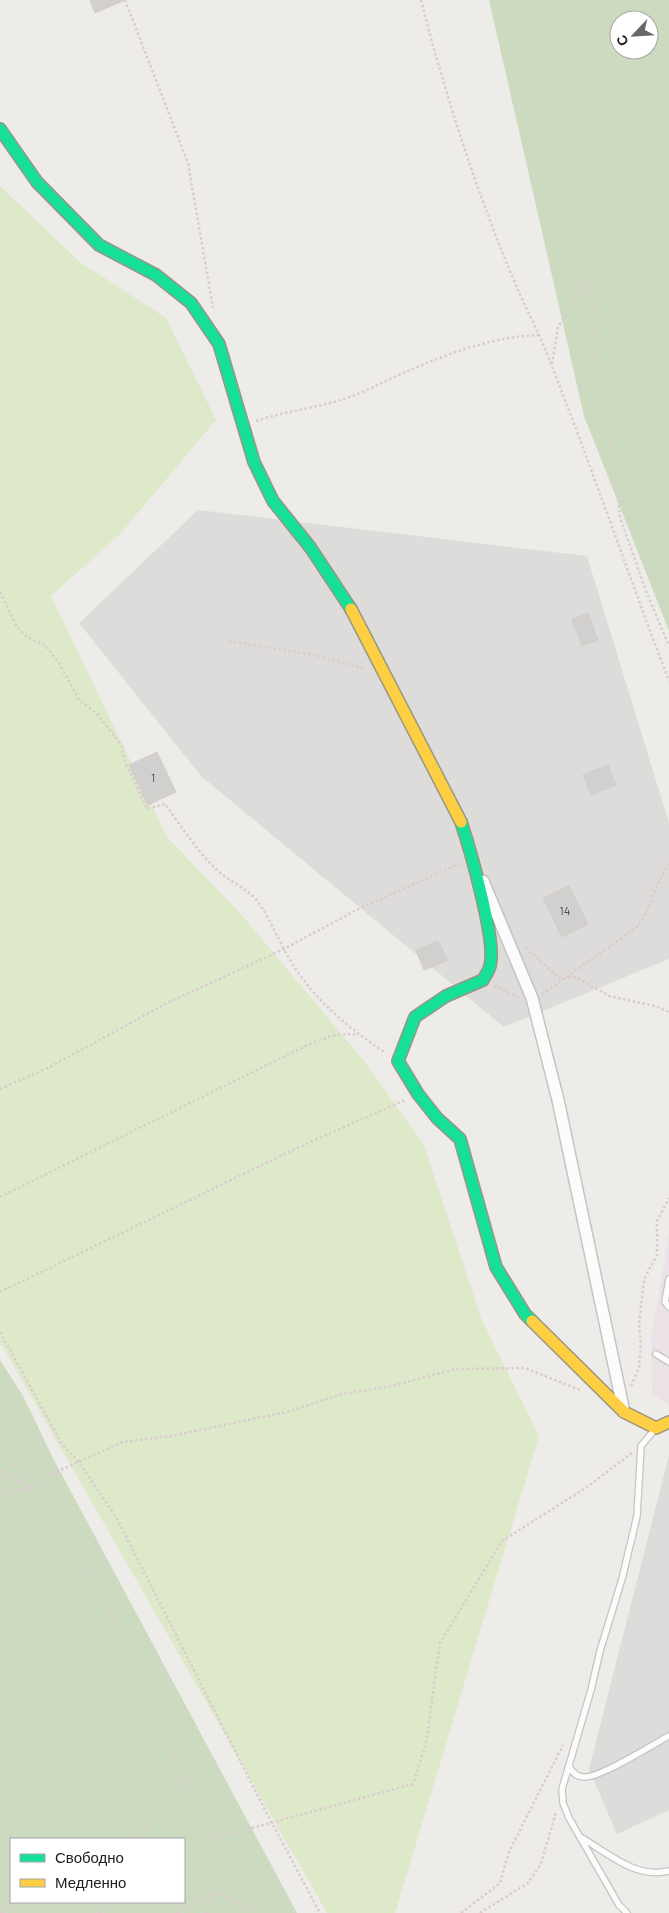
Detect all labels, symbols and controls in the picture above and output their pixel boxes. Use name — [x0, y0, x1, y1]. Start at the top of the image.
north arrow — [609, 10, 659, 60]
text: С — [612, 33, 632, 49]
house number: 1 — [151, 770, 155, 784]
house number: 14 — [560, 903, 570, 917]
legend — [10, 1838, 185, 1903]
text: Свободно — [55, 1848, 124, 1866]
text: Медленно — [55, 1873, 126, 1891]

